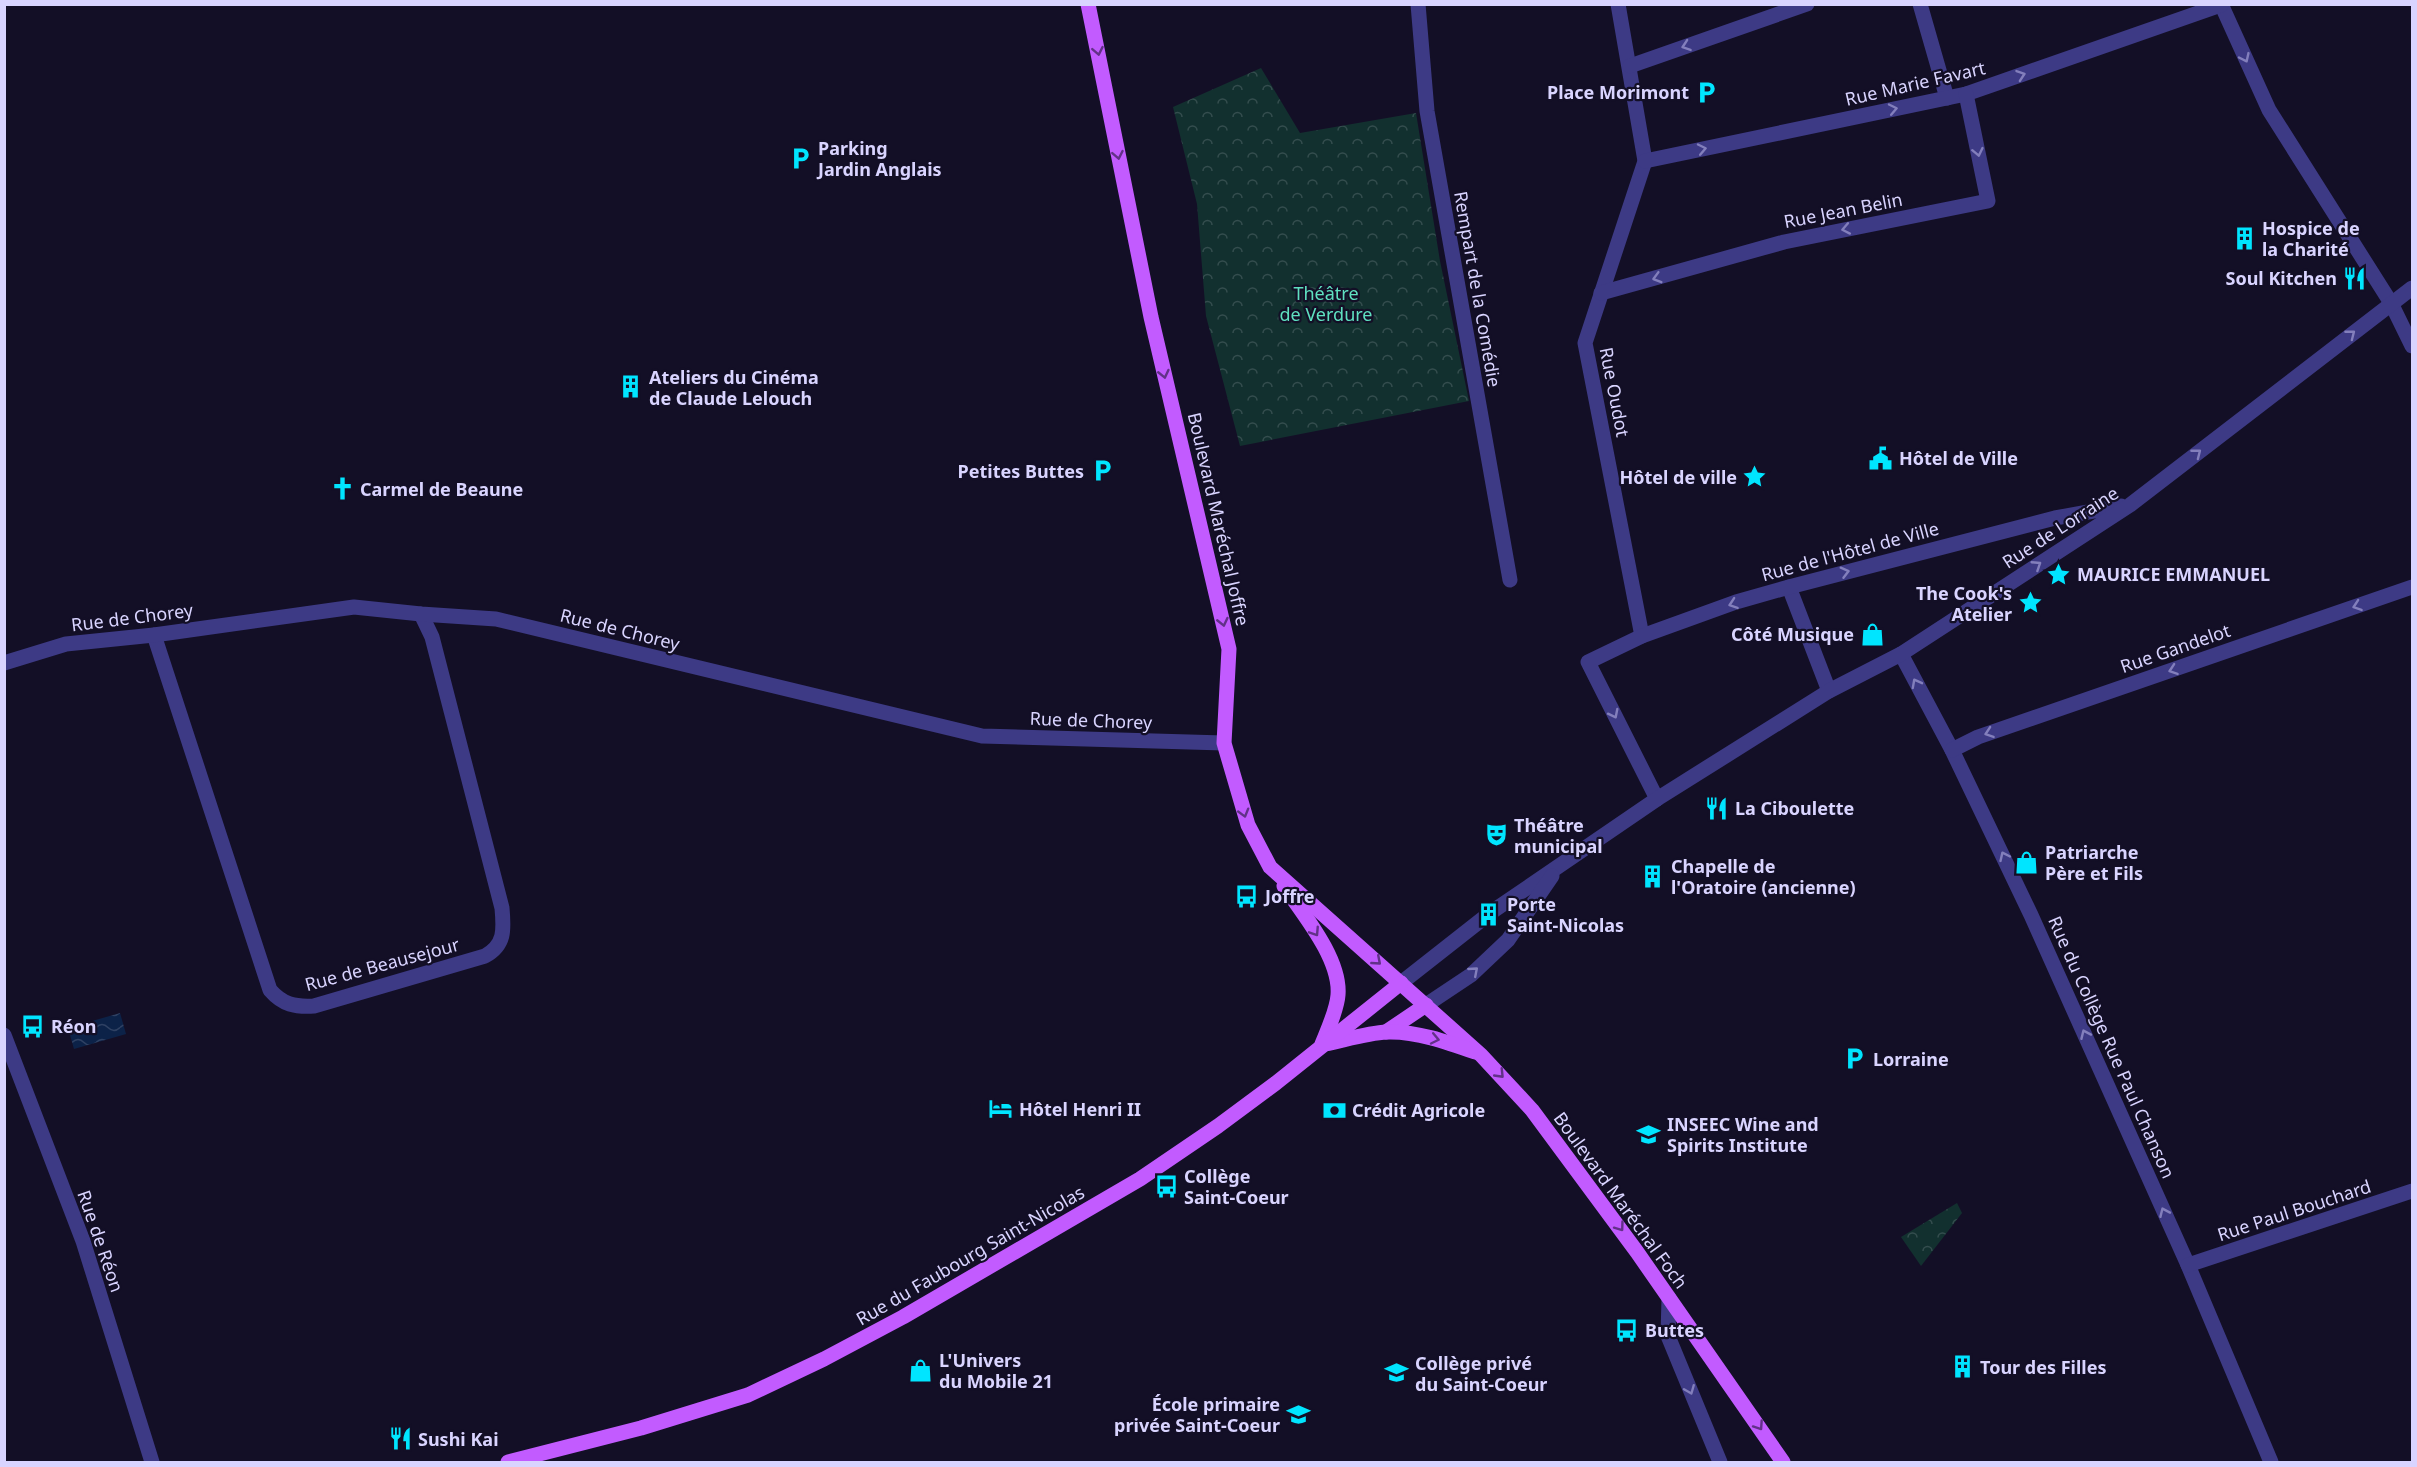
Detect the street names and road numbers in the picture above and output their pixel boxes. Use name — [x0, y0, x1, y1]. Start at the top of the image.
street label: Rue Marie Favart — [1843, 55, 1988, 111]
street label: Rue Jean Belin — [1782, 187, 1904, 233]
street label: Rempart de la Comédie — [1449, 189, 1507, 389]
street label: Rue Oudot — [1595, 345, 1636, 439]
street label: Boulevard Maréchal Joffre — [1183, 410, 1255, 628]
street label: Rue de Lorraine — [1997, 480, 2123, 574]
street label: Rue de l'Hôtel de Ville — [1759, 516, 1941, 586]
street label: Rue de Chorey — [70, 598, 195, 636]
street label: Rue de Chorey — [558, 603, 683, 656]
street label: Rue Gandelot — [2117, 618, 2234, 678]
street label: Rue de Chorey — [1029, 706, 1153, 734]
street label: Rue du Collège Rue Paul Chanson — [2043, 912, 2181, 1182]
street label: Rue de Beausejour — [302, 932, 462, 996]
street label: Boulevard Maréchal Foch — [1549, 1107, 1693, 1293]
street label: Rue Paul Bouchard — [2214, 1174, 2374, 1246]
street label: Rue du Faubourg Saint-Nicolas — [851, 1180, 1089, 1330]
street label: Rue de Réon — [72, 1187, 130, 1295]

